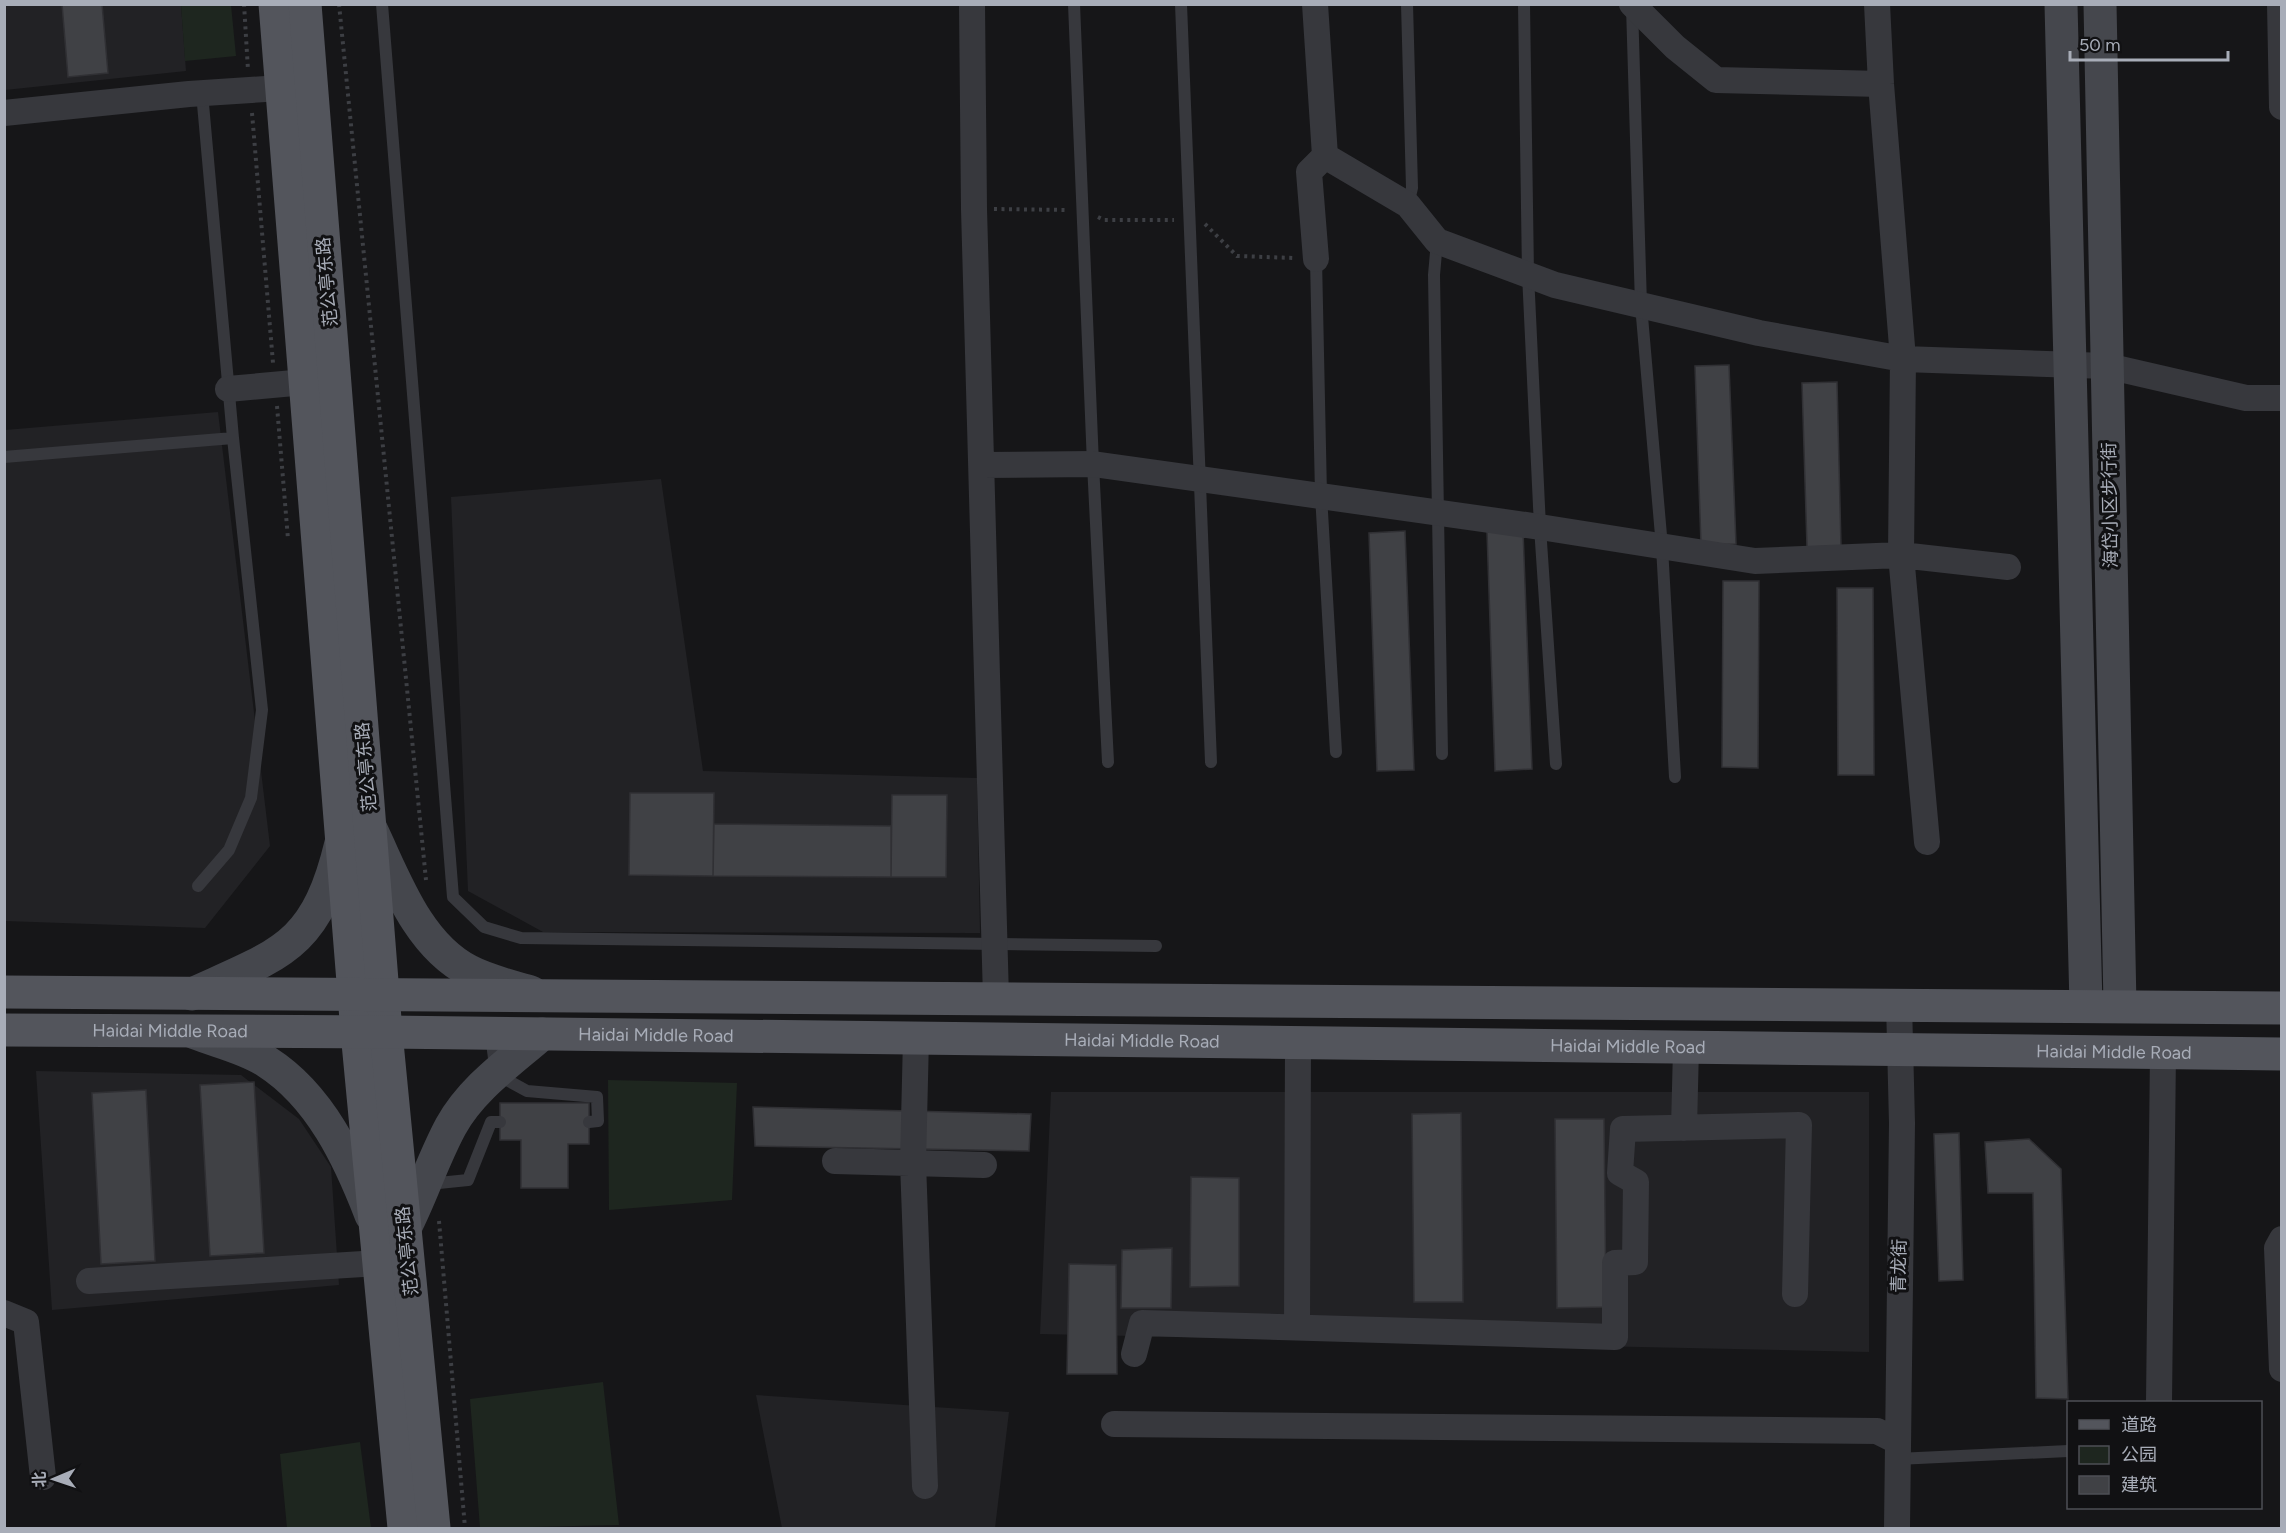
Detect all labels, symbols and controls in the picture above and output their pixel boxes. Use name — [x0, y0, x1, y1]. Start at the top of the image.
scale bar — [2070, 24, 2228, 62]
text: 50 m — [2079, 34, 2121, 56]
street label: 范公亭东路 — [312, 236, 342, 328]
street label: 海岱小区步行街 — [2098, 442, 2122, 568]
street label: 范公亭东路 — [351, 721, 381, 813]
street label: Haidai Middle Road — [92, 1019, 248, 1042]
street label: Haidai Middle Road — [578, 1023, 734, 1047]
street label: Haidai Middle Road — [1064, 1029, 1220, 1053]
street label: Haidai Middle Road — [1550, 1035, 1706, 1058]
street label: Haidai Middle Road — [2036, 1040, 2192, 1064]
street label: 范公亭东路 — [391, 1205, 423, 1297]
street label: 青龙街 — [1888, 1239, 1910, 1293]
legend — [2067, 1401, 2262, 1509]
text: 道路 — [2121, 1414, 2157, 1436]
text: 公园 — [2121, 1444, 2157, 1466]
north arrow — [24, 1449, 84, 1509]
text: 北 — [30, 1471, 49, 1488]
text: 建筑 — [2121, 1474, 2157, 1496]

